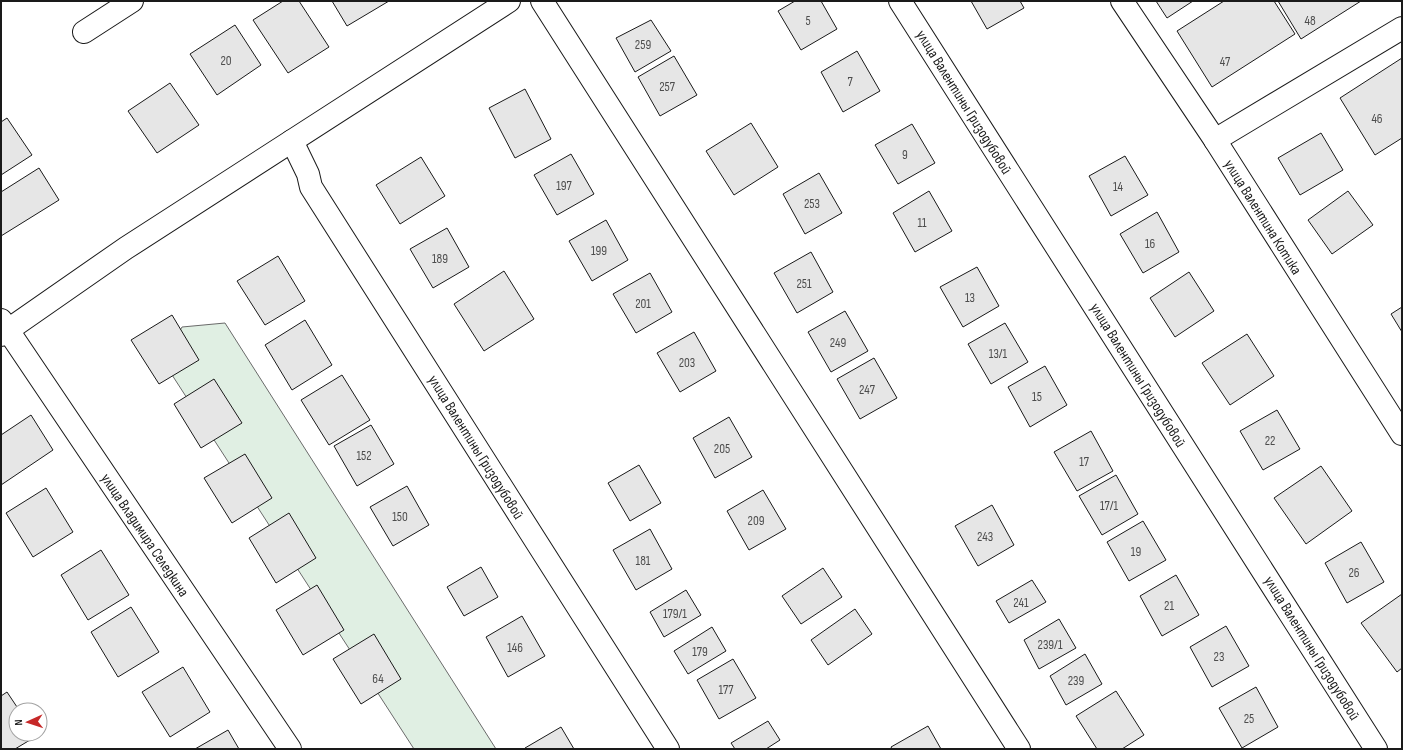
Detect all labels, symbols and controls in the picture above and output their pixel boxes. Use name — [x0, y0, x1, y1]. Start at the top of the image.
house number: 5 — [805, 13, 811, 29]
house number: 48 — [1304, 13, 1316, 29]
street label: улица Валентины Гризодубовой — [911, 27, 1016, 178]
house number: 259 — [635, 37, 651, 53]
house number: 20 — [220, 53, 232, 69]
house number: 47 — [1220, 54, 1231, 70]
house number: 7 — [847, 74, 853, 90]
house number: 257 — [659, 79, 676, 95]
house number: 46 — [1371, 111, 1383, 127]
house number: 9 — [902, 147, 908, 163]
street label: улица Валентина Котика — [1219, 156, 1306, 279]
house number: 197 — [556, 178, 573, 194]
house number: 14 — [1113, 179, 1124, 195]
house number: 253 — [804, 196, 820, 212]
house number: 11 — [917, 215, 927, 231]
house number: 16 — [1145, 236, 1155, 252]
house number: 199 — [591, 243, 607, 259]
house number: 189 — [432, 251, 448, 267]
house number: 251 — [796, 276, 812, 292]
house number: 13 — [965, 290, 975, 306]
house number: 201 — [635, 296, 651, 312]
street label: улица Валентины Гризодубовой — [1085, 300, 1190, 451]
house number: 249 — [830, 335, 846, 351]
house number: 13/1 — [989, 346, 1008, 362]
house number: 203 — [679, 355, 695, 371]
street label: улица Валентины Гризодубовой — [423, 372, 528, 523]
house number: 247 — [859, 382, 876, 398]
house number: 15 — [1032, 389, 1042, 405]
house number: 22 — [1265, 433, 1275, 449]
house number: 205 — [714, 441, 730, 457]
house number: 152 — [356, 448, 372, 464]
house number: 17 — [1079, 454, 1090, 470]
street label: улица Владимира Селедкина — [96, 470, 193, 601]
house number: 17/1 — [1100, 498, 1118, 514]
house number: 150 — [392, 509, 408, 525]
house number: 209 — [748, 513, 765, 529]
house number: 243 — [977, 529, 993, 545]
house number: 19 — [1131, 544, 1141, 560]
house number: 181 — [636, 553, 651, 569]
house number: 26 — [1348, 565, 1360, 581]
street label: улица Валентины Гризодубовой — [1259, 573, 1364, 724]
house number: 241 — [1013, 595, 1029, 611]
house number: 21 — [1164, 598, 1174, 614]
house number: 179/1 — [663, 606, 687, 622]
house number: 239/1 — [1038, 637, 1063, 653]
house number: 146 — [507, 640, 523, 656]
house number: 179 — [692, 644, 708, 660]
house number: 23 — [1214, 649, 1224, 665]
house number: 64 — [372, 671, 384, 687]
house number: 239 — [1068, 673, 1085, 689]
house number: 177 — [719, 682, 734, 698]
north arrow — [8, 702, 48, 742]
house number: 25 — [1244, 711, 1254, 727]
text: N — [12, 719, 25, 726]

